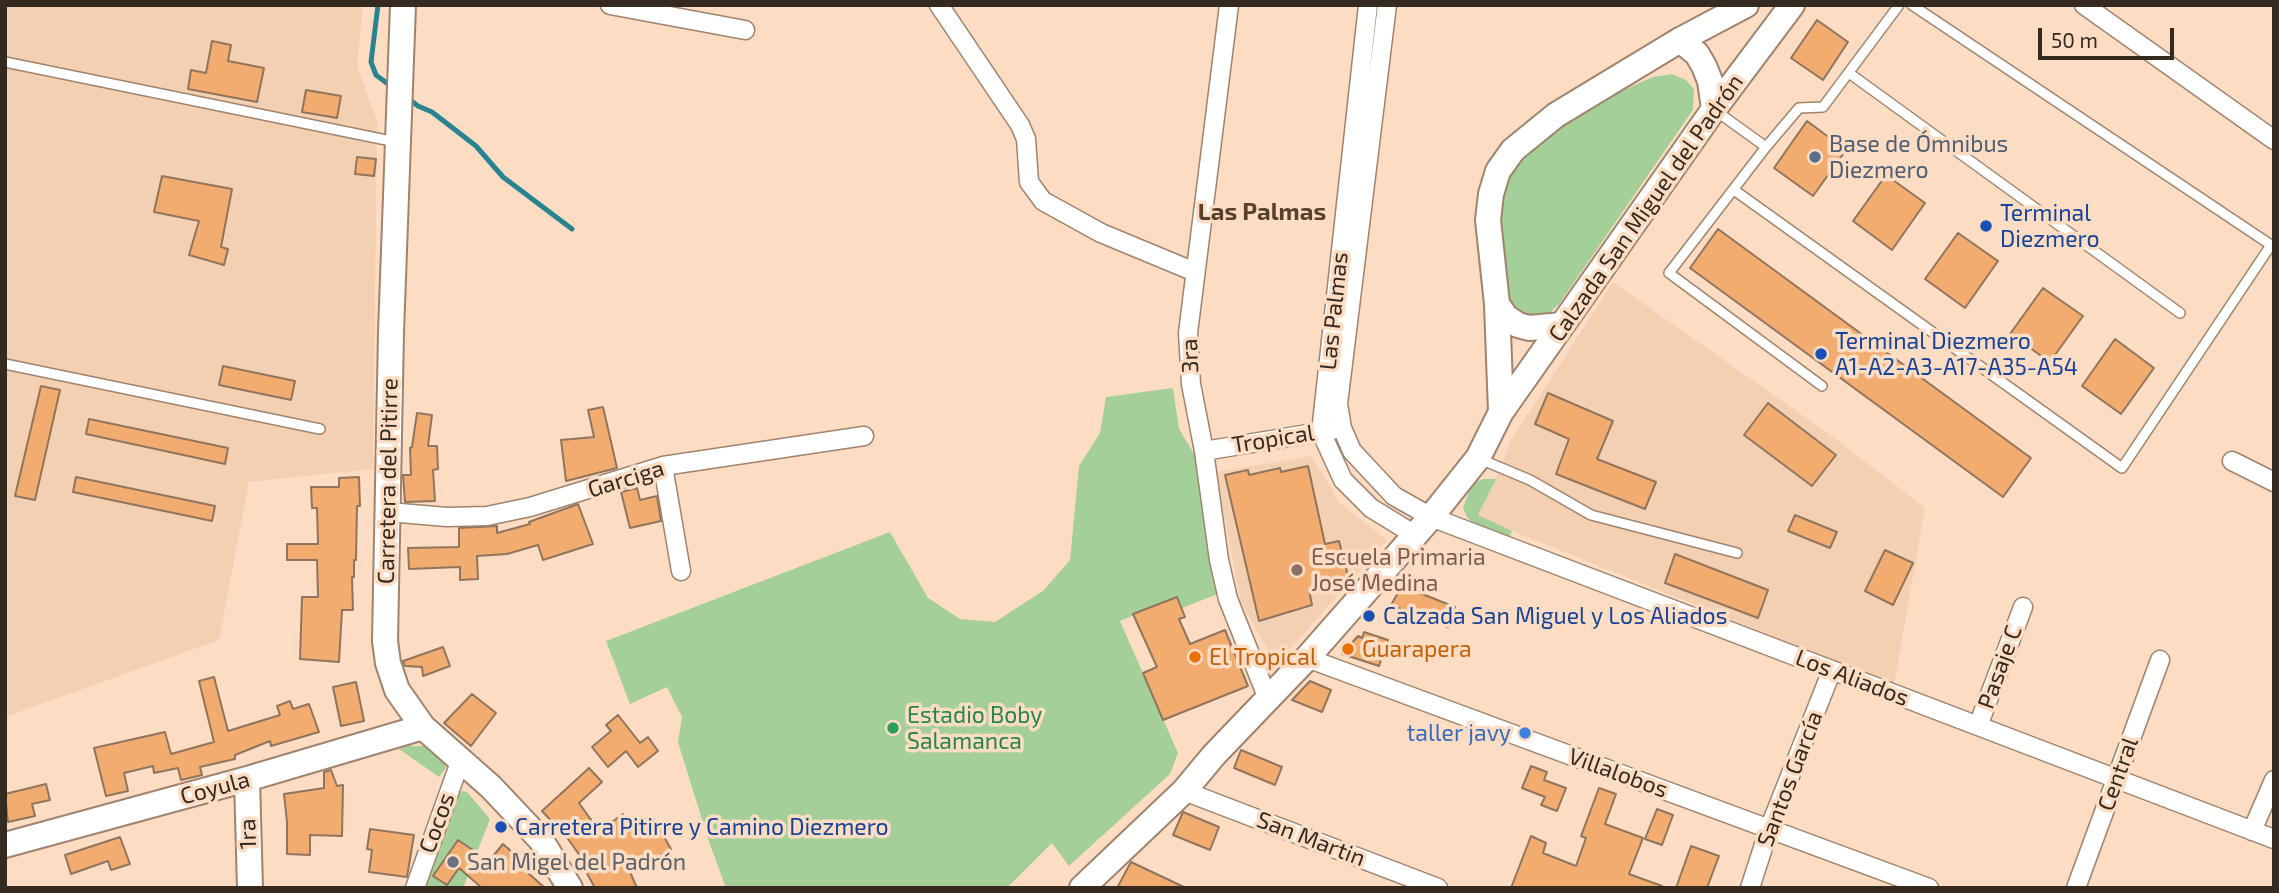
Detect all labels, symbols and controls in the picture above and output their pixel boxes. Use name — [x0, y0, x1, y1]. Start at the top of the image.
scale bar — [2041, 14, 2178, 58]
text: 50 m — [2051, 27, 2098, 52]
street label: Calzada San Miguel del Padrón — [1543, 69, 1749, 347]
place label: Base de Ómnibus Diezmero — [1829, 130, 2008, 184]
marker: Base de Ómnibus Diezmero — [1807, 149, 1823, 165]
district label: Las Palmas — [1198, 198, 1326, 226]
place label: Terminal Diezmero — [2000, 199, 2100, 253]
marker: Terminal Diezmero — [1978, 218, 1994, 234]
street label: Las Palmas — [1314, 251, 1354, 371]
place label: Terminal Diezmero A1-A2-A3-A17-A35-A54 — [1835, 327, 2078, 381]
street label: 3ra — [1176, 338, 1204, 374]
marker: Terminal Diezmero A1-A2-A3-A17-A35-A54 — [1813, 346, 1829, 362]
street label: Carretera del Pitirre — [372, 378, 404, 584]
street label: Tropical — [1230, 419, 1316, 459]
street label: Garciga — [585, 454, 667, 504]
place label: Escuela Primaria José Medina — [1311, 543, 1486, 597]
marker: Escuela Primaria José Medina — [1289, 562, 1305, 578]
place label: Calzada San Miguel y Los Aliados — [1383, 602, 1727, 630]
marker: Calzada San Miguel y Los Aliados — [1361, 608, 1377, 624]
street label: Pasaje C — [1972, 622, 2028, 712]
place label: Guarapera — [1362, 635, 1472, 663]
marker: Guarapera — [1340, 641, 1356, 657]
place label: El Tropical — [1209, 643, 1317, 671]
street label: Los Aliados — [1791, 644, 1913, 712]
marker: El Tropical — [1187, 649, 1203, 665]
place label: Estadio Boby Salamanca — [907, 701, 1043, 755]
street label: Santos García — [1751, 707, 1829, 851]
place label: taller javy — [1407, 719, 1511, 747]
marker: Estadio Boby Salamanca — [885, 720, 901, 736]
marker: taller javy — [1517, 725, 1533, 741]
street label: Central — [2092, 733, 2144, 815]
street label: Villalobos — [1565, 742, 1671, 804]
street label: Coyula — [177, 766, 253, 810]
street label: Cocos — [413, 789, 461, 857]
street label: San Martin — [1253, 806, 1369, 872]
place label: Carretera Pitirre y Camino Diezmero — [515, 813, 889, 841]
street label: 1ra — [234, 818, 262, 850]
marker: Carretera Pitirre y Camino Diezmero — [493, 819, 509, 835]
place label: San Migel del Padrón — [467, 848, 686, 876]
marker: San Migel del Padrón — [445, 854, 461, 870]

